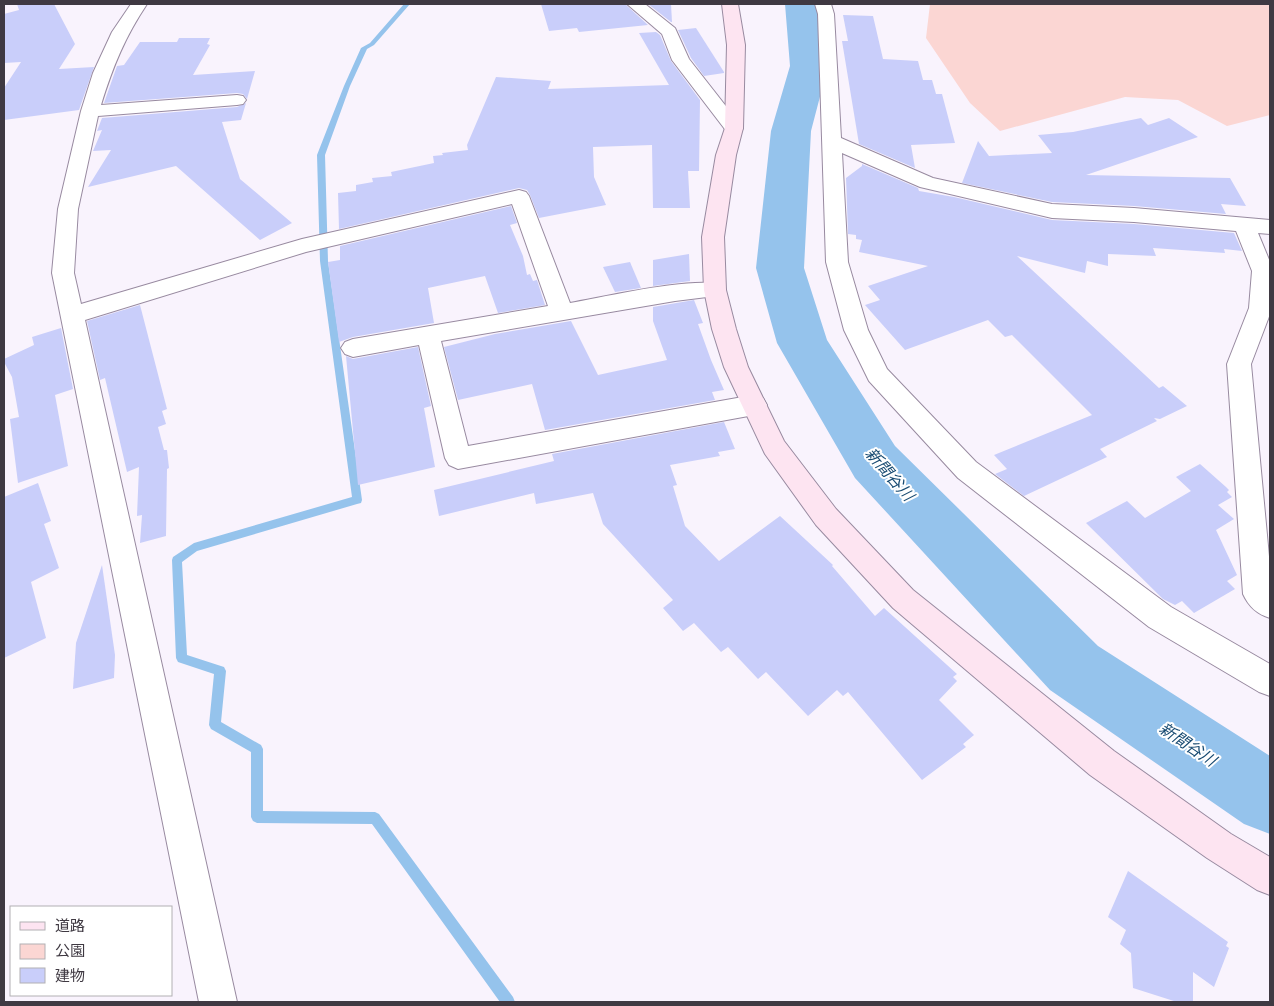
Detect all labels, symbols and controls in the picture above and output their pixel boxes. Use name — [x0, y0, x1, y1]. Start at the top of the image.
water label: 新間谷川 — [861, 443, 921, 507]
water label: 新間谷川 — [1155, 717, 1222, 772]
legend — [10, 906, 172, 996]
text: 道路 — [55, 915, 85, 935]
text: 公園 — [55, 940, 85, 960]
text: 建物 — [55, 965, 85, 985]

